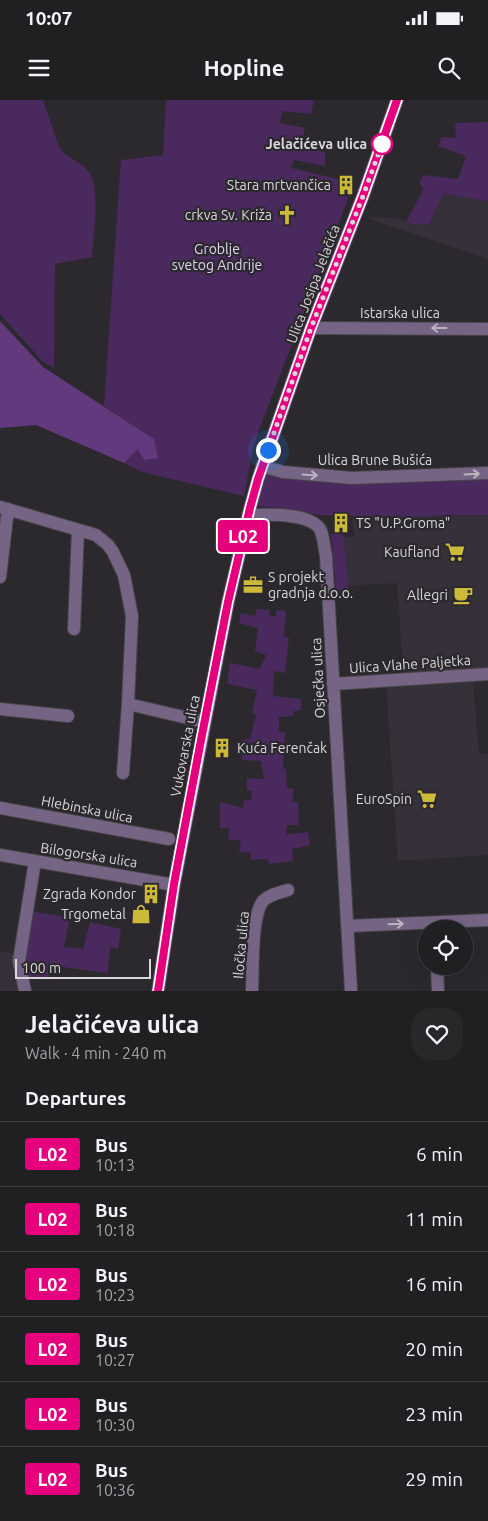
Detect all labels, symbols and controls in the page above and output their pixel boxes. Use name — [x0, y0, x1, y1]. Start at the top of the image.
text: 10:07 — [25, 7, 73, 29]
icon: menu — [25, 54, 53, 82]
icon: search — [435, 54, 463, 82]
text: Hopline — [204, 55, 284, 80]
marker: Jelačićeva ulica — [371, 133, 393, 155]
place label: Jelačićeva ulica — [265, 136, 367, 152]
building icon: Stara mrtvančica — [335, 174, 357, 196]
place label: Stara mrtvančica — [227, 177, 331, 193]
church icon: crkva Sv. Križa — [276, 204, 298, 226]
place label: crkva Sv. Križa — [185, 207, 272, 223]
street label: Ulica Josipa Jelačića — [283, 222, 343, 346]
park label: Groblje svetog Andrije — [172, 241, 262, 273]
street label: Istarska ulica — [360, 305, 440, 321]
one-way arrow — [432, 323, 448, 333]
your location — [256, 438, 281, 463]
street label: Ulica Brune Bušića — [318, 452, 432, 468]
one-way arrow — [464, 469, 480, 479]
one-way arrow — [302, 470, 318, 479]
building icon: TS "U.P.Groma" — [330, 512, 352, 534]
place label: TS "U.P.Groma" — [356, 515, 450, 531]
line badge: L02 — [214, 520, 272, 552]
text: L02 — [228, 526, 258, 546]
supermarket icon: Kaufland — [444, 541, 466, 563]
place label: Kaufland — [384, 544, 440, 560]
place label: S projekt gradnja d.o.o. — [268, 569, 353, 601]
office icon: S projekt gradnja d.o.o. — [242, 574, 264, 596]
cafe icon: Allegri — [452, 584, 474, 606]
place label: Allegri — [407, 587, 448, 603]
street label: Osječka ulica — [308, 637, 328, 719]
street label: Ulica Vlahe Paljetka — [348, 652, 472, 676]
street label: Vukovarska ulica — [167, 694, 203, 798]
building icon: Kuća Ferenčak — [211, 737, 233, 759]
place label: Kuća Ferenčak — [237, 740, 327, 756]
supermarket icon: EuroSpin — [416, 788, 438, 810]
place label: EuroSpin — [356, 791, 412, 807]
street label: Hlebinska ulica — [40, 792, 134, 826]
street label: Bilogorska ulica — [39, 839, 139, 871]
building icon: Zgrada Kondor — [140, 883, 162, 905]
place label: Zgrada Kondor — [43, 886, 137, 902]
shop icon: Trgometal — [130, 903, 152, 925]
place label: Trgometal — [61, 906, 126, 922]
street label: Iločka ulica — [230, 910, 252, 980]
one-way arrow — [388, 919, 404, 929]
map controls — [418, 920, 473, 975]
button: locate — [418, 920, 473, 975]
scale bar — [15, 956, 151, 979]
text: 100 m — [22, 960, 61, 976]
button: heart — [411, 1008, 463, 1060]
text: Jelačićeva ulica — [25, 1011, 199, 1038]
text: Walk · 4 min · 240 m — [25, 1044, 167, 1062]
text: Departures — [25, 1087, 126, 1109]
text: Bus — [95, 1134, 128, 1156]
text: 6 min — [416, 1143, 463, 1165]
text: L02 — [37, 1144, 68, 1164]
text: 10:13 — [95, 1156, 135, 1174]
text: Bus — [95, 1199, 128, 1221]
text: 11 min — [405, 1208, 463, 1230]
text: L02 — [37, 1209, 68, 1229]
text: 10:18 — [95, 1221, 135, 1239]
text: Bus — [95, 1264, 128, 1286]
text: 16 min — [405, 1273, 463, 1295]
text: L02 — [37, 1274, 68, 1294]
text: 10:23 — [95, 1286, 135, 1304]
text: Bus — [95, 1329, 128, 1351]
text: 20 min — [405, 1338, 463, 1360]
text: L02 — [37, 1339, 68, 1359]
text: 10:27 — [95, 1351, 135, 1369]
text: Bus — [95, 1394, 128, 1416]
text: 23 min — [405, 1403, 463, 1425]
text: L02 — [37, 1404, 68, 1424]
text: 10:30 — [95, 1416, 135, 1434]
text: Bus — [95, 1459, 128, 1481]
text: 29 min — [405, 1468, 463, 1490]
text: L02 — [37, 1469, 68, 1489]
text: 10:36 — [95, 1481, 135, 1499]

